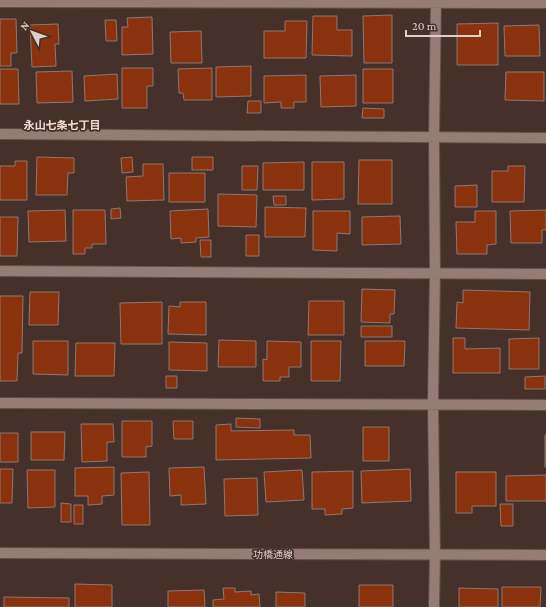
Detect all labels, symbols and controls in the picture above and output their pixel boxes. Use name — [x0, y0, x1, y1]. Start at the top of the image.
north arrow — [12, 12, 52, 52]
scale bar — [406, 12, 480, 38]
text: N — [17, 18, 32, 32]
text: 20 m — [412, 19, 437, 33]
district label: 永山七条七丁目 — [24, 119, 101, 131]
street label: 功橋通線 — [253, 549, 293, 560]

